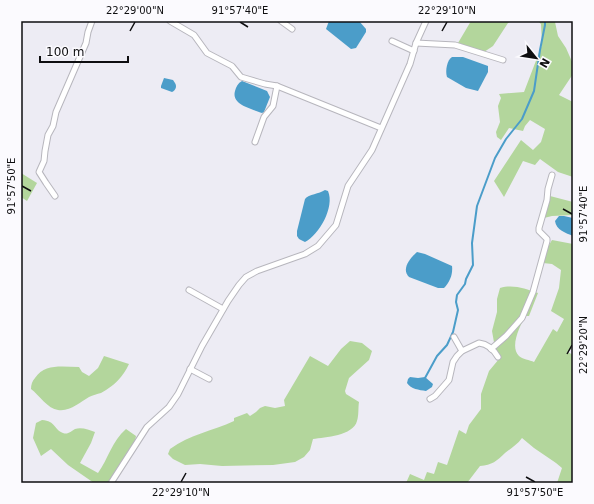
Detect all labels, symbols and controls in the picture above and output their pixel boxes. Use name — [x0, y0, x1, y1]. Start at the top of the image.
text: 22°29'00"N — [106, 5, 164, 16]
text: 91°57'40"E — [212, 5, 268, 16]
text: 22°29'10"N — [418, 5, 476, 16]
scale bar — [40, 38, 128, 64]
north arrow — [516, 38, 556, 78]
text: 100 m — [46, 45, 84, 59]
text: N — [536, 56, 552, 70]
text: 91°57'50"E — [6, 158, 17, 214]
text: 91°57'40"E — [578, 186, 589, 242]
text: 22°29'20"N — [578, 316, 589, 374]
text: 22°29'10"N — [152, 487, 210, 498]
text: 91°57'50"E — [507, 487, 563, 498]

